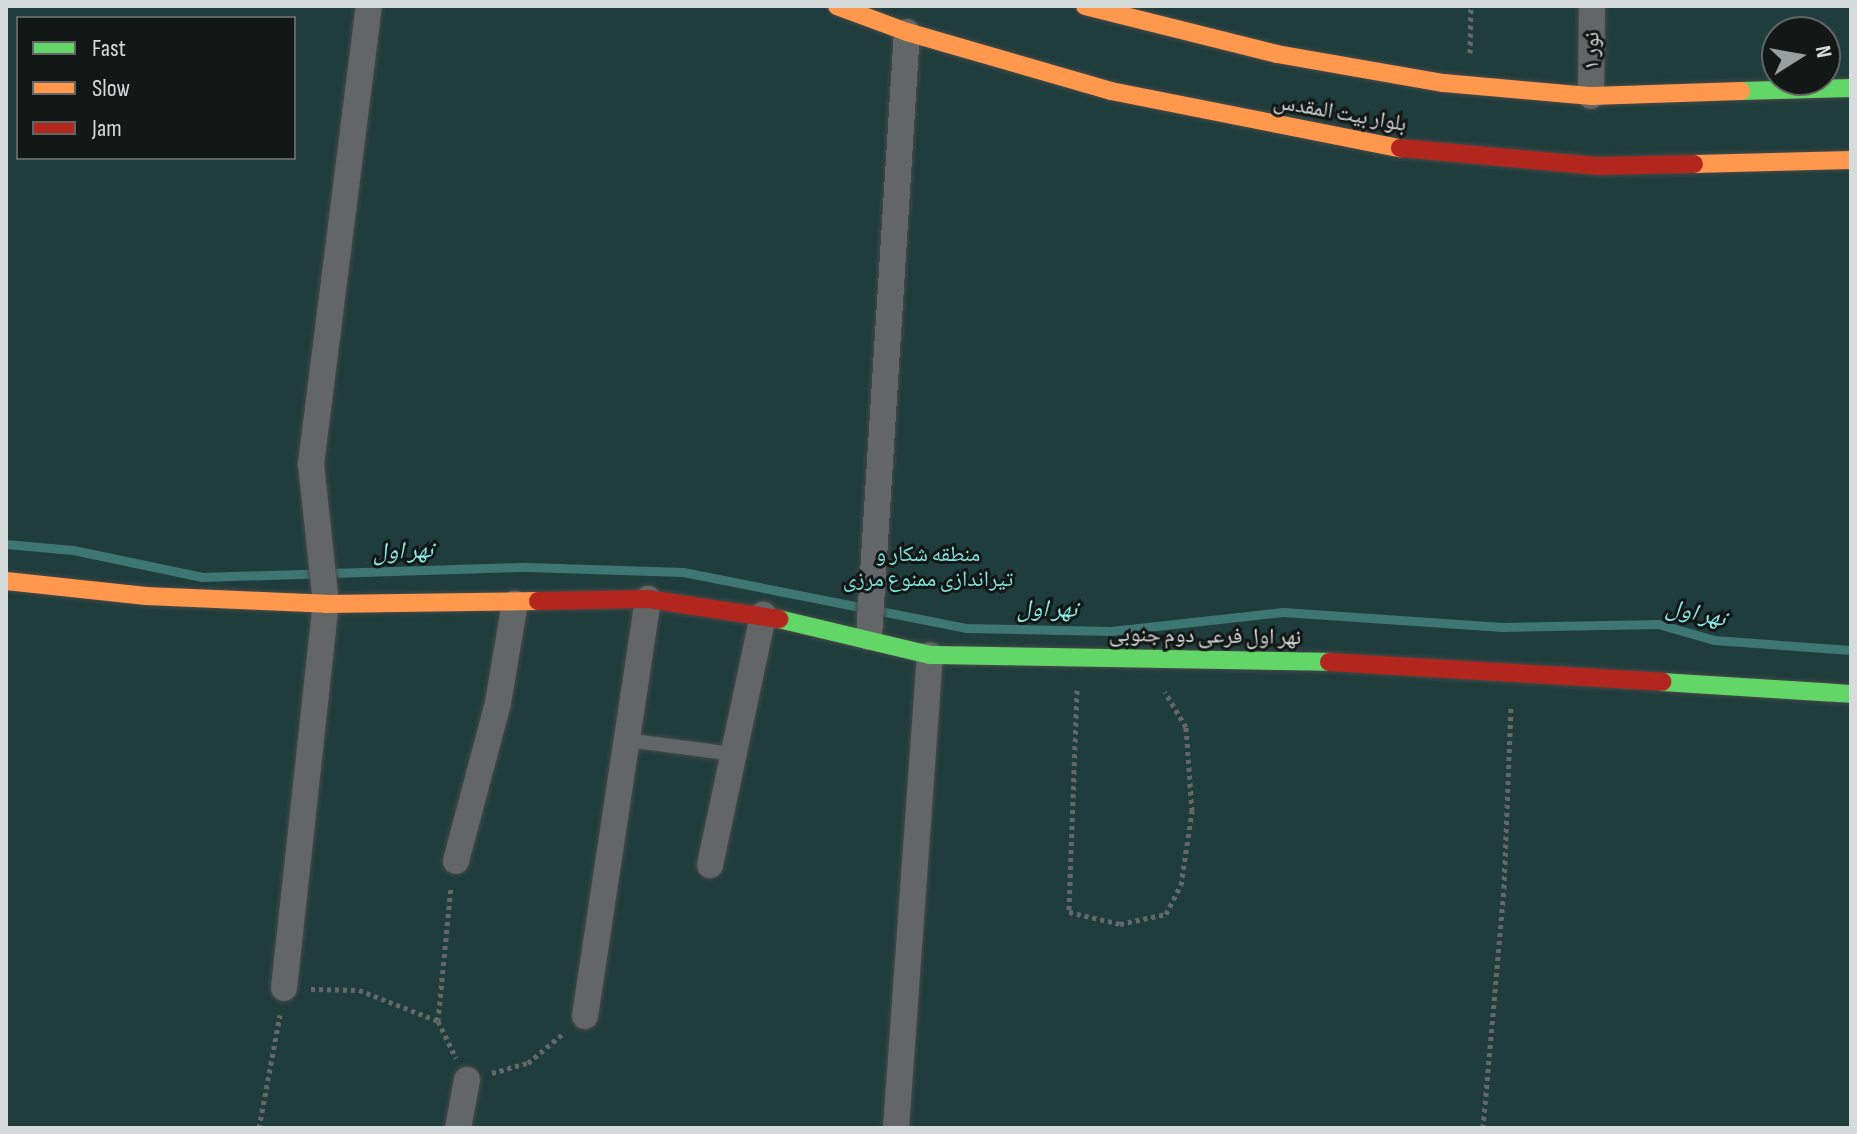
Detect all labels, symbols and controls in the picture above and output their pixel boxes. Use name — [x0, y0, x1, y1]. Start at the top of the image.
legend — [16, 16, 296, 160]
north arrow — [1761, 16, 1841, 96]
street label: نور ۱ — [1579, 32, 1605, 70]
text: Fast — [92, 34, 126, 63]
text: N — [1809, 43, 1837, 60]
text: Slow — [92, 74, 130, 103]
street label: بلوار بیت المقدس — [1271, 88, 1409, 138]
text: Jam — [92, 114, 122, 143]
water label: نهر اول — [372, 536, 434, 566]
park label: منطقه شکار و تیراندازی ممنوع مرزی — [843, 541, 1013, 592]
water label: نهر اول — [1663, 593, 1729, 633]
water label: نهر اول — [1017, 594, 1077, 624]
street label: نهر اول فرعی دوم جنوبی — [1109, 621, 1301, 651]

